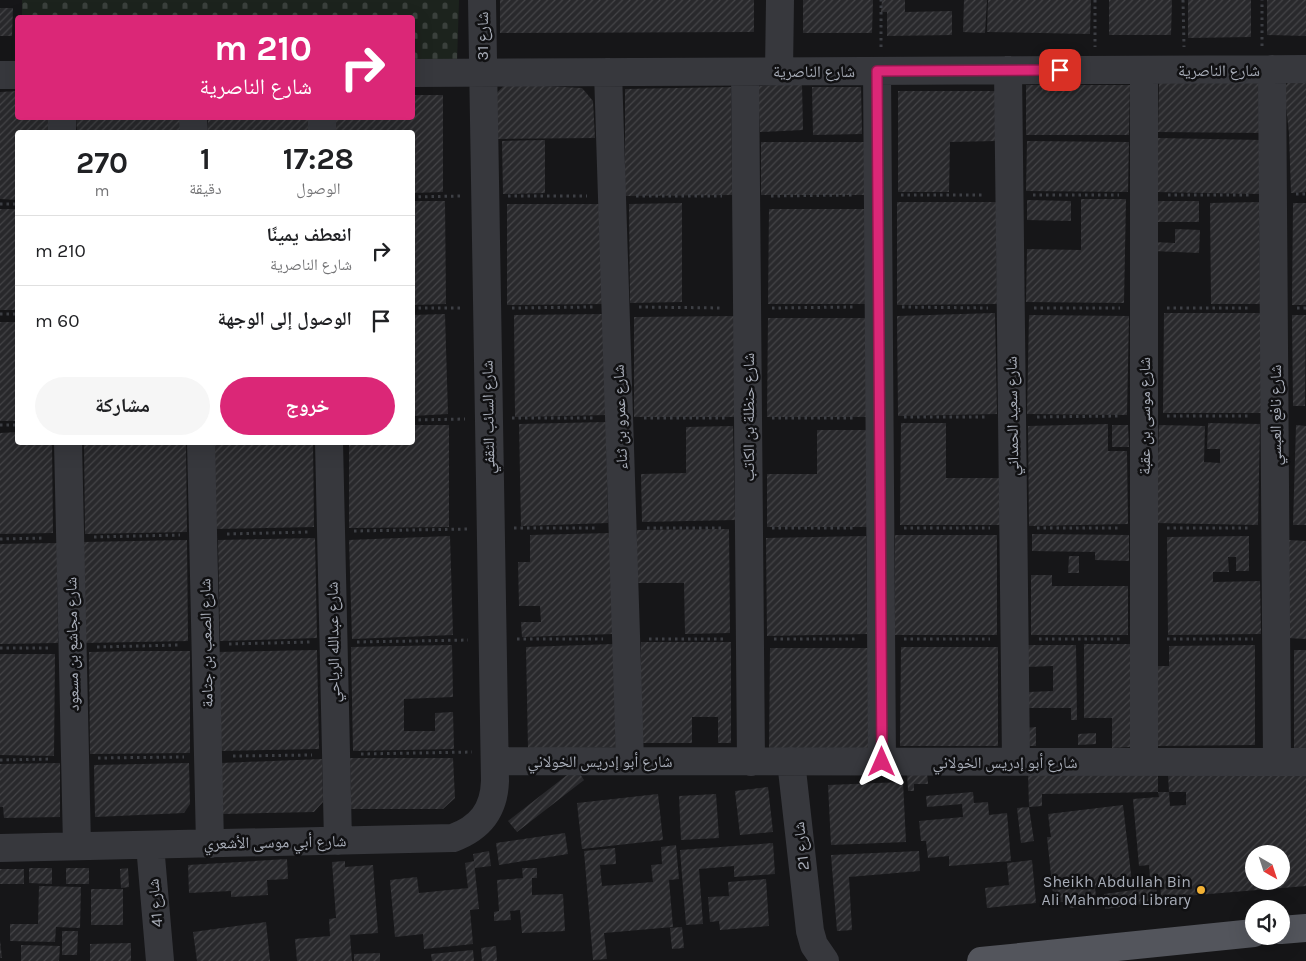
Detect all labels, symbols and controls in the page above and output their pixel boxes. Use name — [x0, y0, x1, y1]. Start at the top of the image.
street label: شارع 31 — [473, 12, 493, 60]
text: 210 m — [214, 28, 312, 69]
icon: right — [330, 35, 395, 100]
pin — [1039, 49, 1081, 91]
icon: arrive — [1046, 56, 1074, 84]
street label: شارع الناصرية — [1178, 61, 1260, 81]
street label: شارع الناصرية — [773, 62, 855, 82]
text: شارع الناصرية — [199, 74, 312, 100]
text: 1 — [200, 141, 211, 177]
text: 17:28 — [283, 141, 354, 177]
text: 270 — [76, 145, 128, 181]
text: دقيقة — [189, 179, 222, 198]
text: الوصول — [296, 179, 340, 198]
text: m — [95, 181, 110, 200]
text: انعطف يمينًا — [267, 224, 352, 246]
icon: right — [367, 237, 395, 265]
text: 210 m — [35, 240, 86, 262]
text: شارع الناصرية — [270, 255, 352, 274]
icon: arrive — [367, 307, 395, 335]
text: الوصول إلى الوجهة — [217, 308, 352, 330]
text: 60 m — [35, 310, 79, 332]
street label: شارع حنظلة بن الكاتب — [739, 353, 759, 481]
street label: شارع سعيد الحمداني — [1001, 356, 1026, 476]
street label: شارع موسى بن عقبة — [1135, 357, 1155, 475]
street label: شارع السائب الثقفي — [478, 360, 502, 474]
street label: شارع عمرو بن ثناء — [609, 364, 632, 470]
street label: شارع نافع العبسي — [1266, 365, 1288, 465]
button: مشاركة — [35, 377, 210, 435]
button: خروج — [220, 377, 395, 435]
street label: شارع مجاشع بن مسعود — [61, 577, 84, 711]
street label: شارع الصعب بن جثامة — [195, 578, 218, 708]
street label: شارع عبدالله الرياحي — [322, 581, 347, 703]
position arrow — [855, 735, 907, 787]
street label: شارع أبو إدريس الخولاني — [528, 752, 672, 774]
street label: شارع أبو إدريس الخولاني — [933, 753, 1077, 775]
street label: شارع 21 — [789, 821, 814, 871]
street label: شارع أبي موسى الأشعري — [203, 831, 347, 856]
north arrow — [1245, 845, 1290, 890]
map controls — [1245, 845, 1290, 945]
place label: Sheikh Abdullah Bin Ali Mahmood Library — [1041, 872, 1192, 909]
street label: شارع 41 — [143, 878, 168, 928]
marker: Sheikh Abdullah Bin Ali Mahmood Library — [1195, 884, 1207, 896]
button: sound — [1245, 900, 1290, 945]

